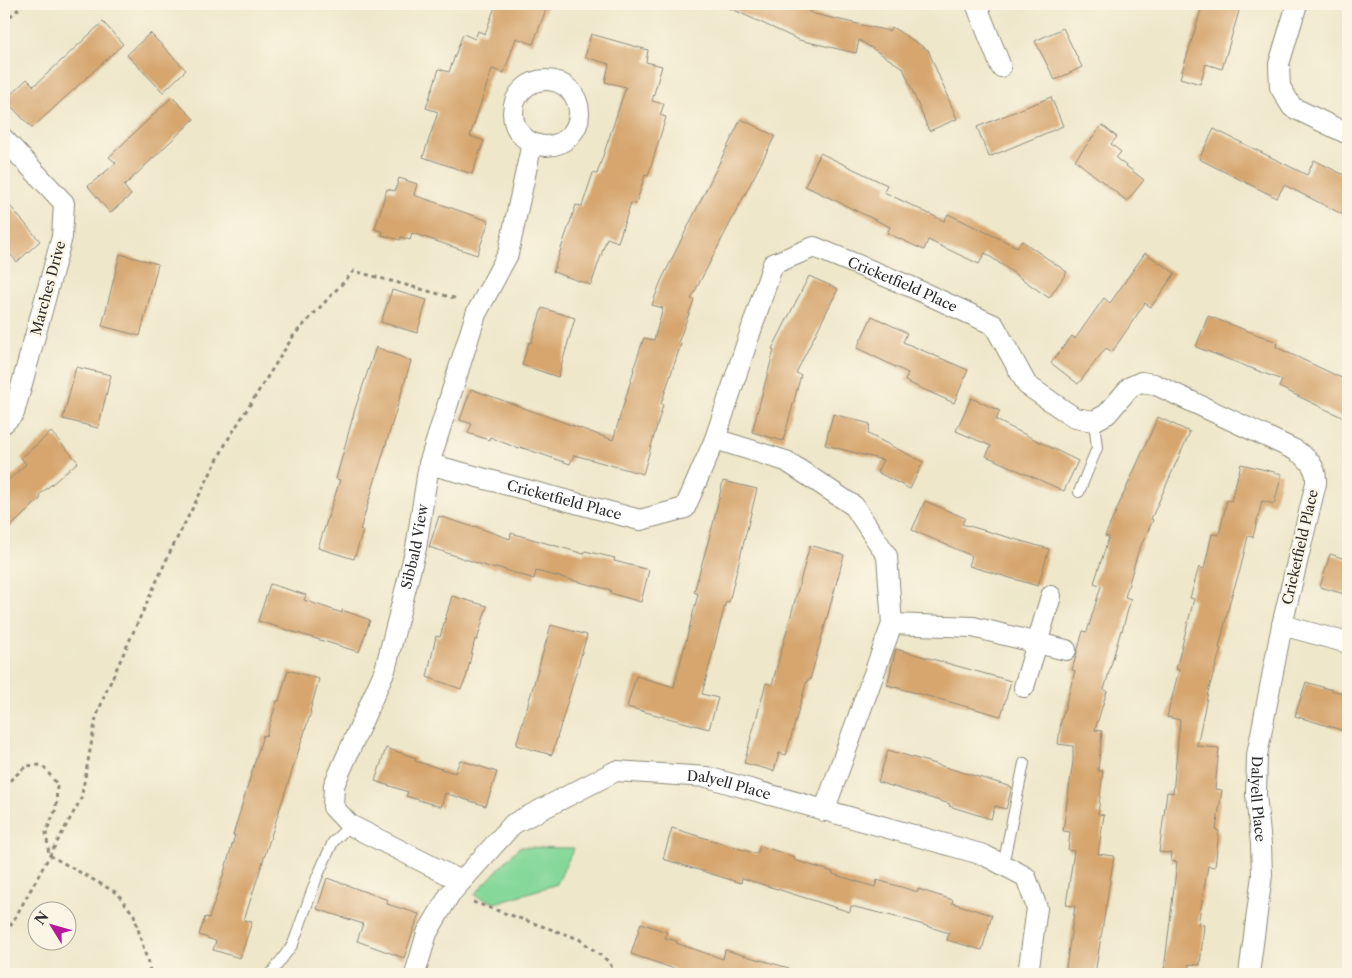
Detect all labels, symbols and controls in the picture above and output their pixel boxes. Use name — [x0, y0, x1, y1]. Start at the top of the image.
street label: Marches Drive — [27, 239, 69, 337]
street label: Cricketfield Place — [845, 253, 960, 316]
street label: Cricketfield Place — [505, 476, 624, 524]
street label: Cricketfield Place — [1278, 487, 1322, 606]
street label: Sibbald View — [397, 502, 432, 591]
street label: Dalyell Place — [1247, 756, 1270, 843]
street label: Dalyell Place — [686, 767, 773, 804]
north arrow — [28, 900, 78, 950]
text: N — [31, 908, 52, 928]

